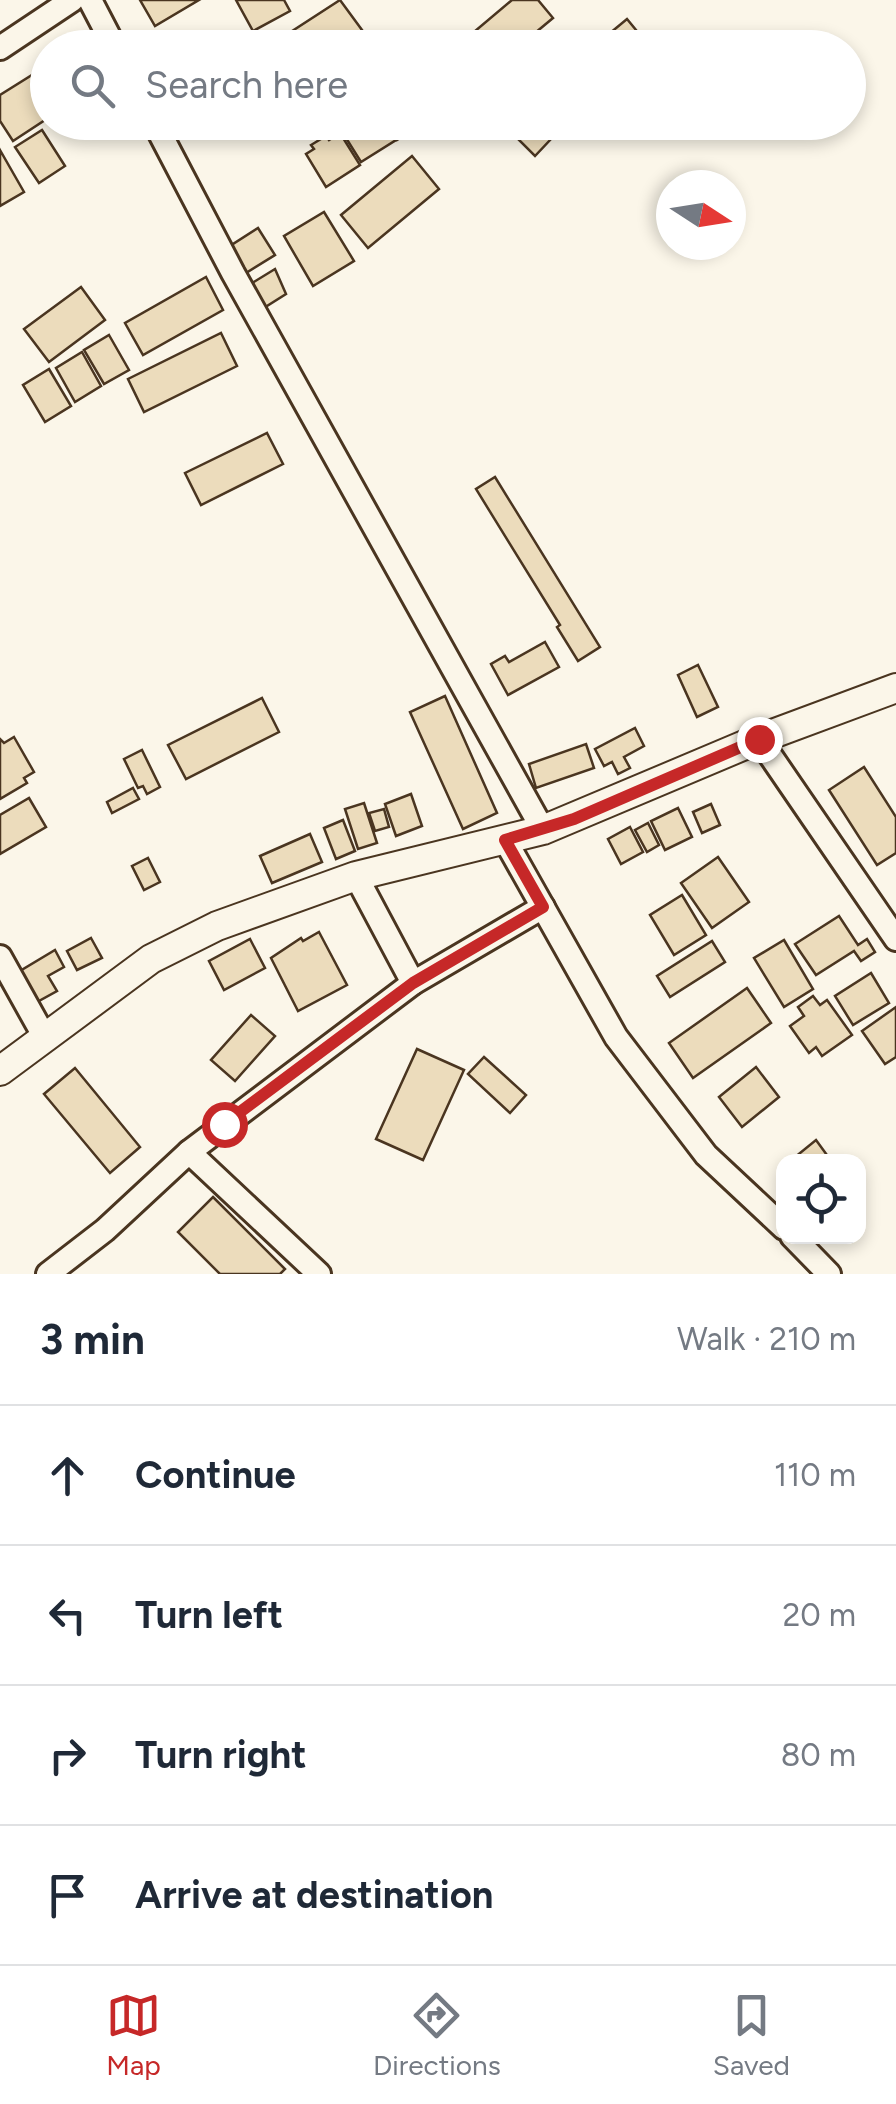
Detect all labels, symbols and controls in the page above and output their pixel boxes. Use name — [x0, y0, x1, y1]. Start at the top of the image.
search box — [30, 30, 866, 140]
icon: search — [65, 58, 120, 113]
text: Search here — [145, 62, 348, 108]
north arrow — [656, 170, 746, 260]
route end — [737, 717, 783, 763]
route start — [202, 1102, 248, 1148]
map controls — [776, 1154, 866, 1244]
button: locate — [776, 1154, 866, 1244]
text: 3 min — [40, 1314, 145, 1365]
text: Walk · 210 m — [677, 1320, 856, 1358]
icon: ahead — [40, 1448, 95, 1503]
text: Continue — [135, 1452, 296, 1498]
text: 110 m — [774, 1456, 856, 1494]
icon: left — [40, 1588, 95, 1643]
text: Turn left — [135, 1592, 283, 1638]
text: 20 m — [782, 1596, 856, 1634]
icon: right — [40, 1728, 95, 1783]
text: Turn right — [135, 1732, 307, 1778]
text: 80 m — [781, 1736, 856, 1774]
icon: arrive — [40, 1868, 95, 1923]
text: Arrive at destination — [135, 1872, 493, 1918]
tab: Map — [106, 1988, 161, 2082]
tab: Directions — [373, 1988, 501, 2082]
tab: Saved — [713, 1988, 790, 2082]

